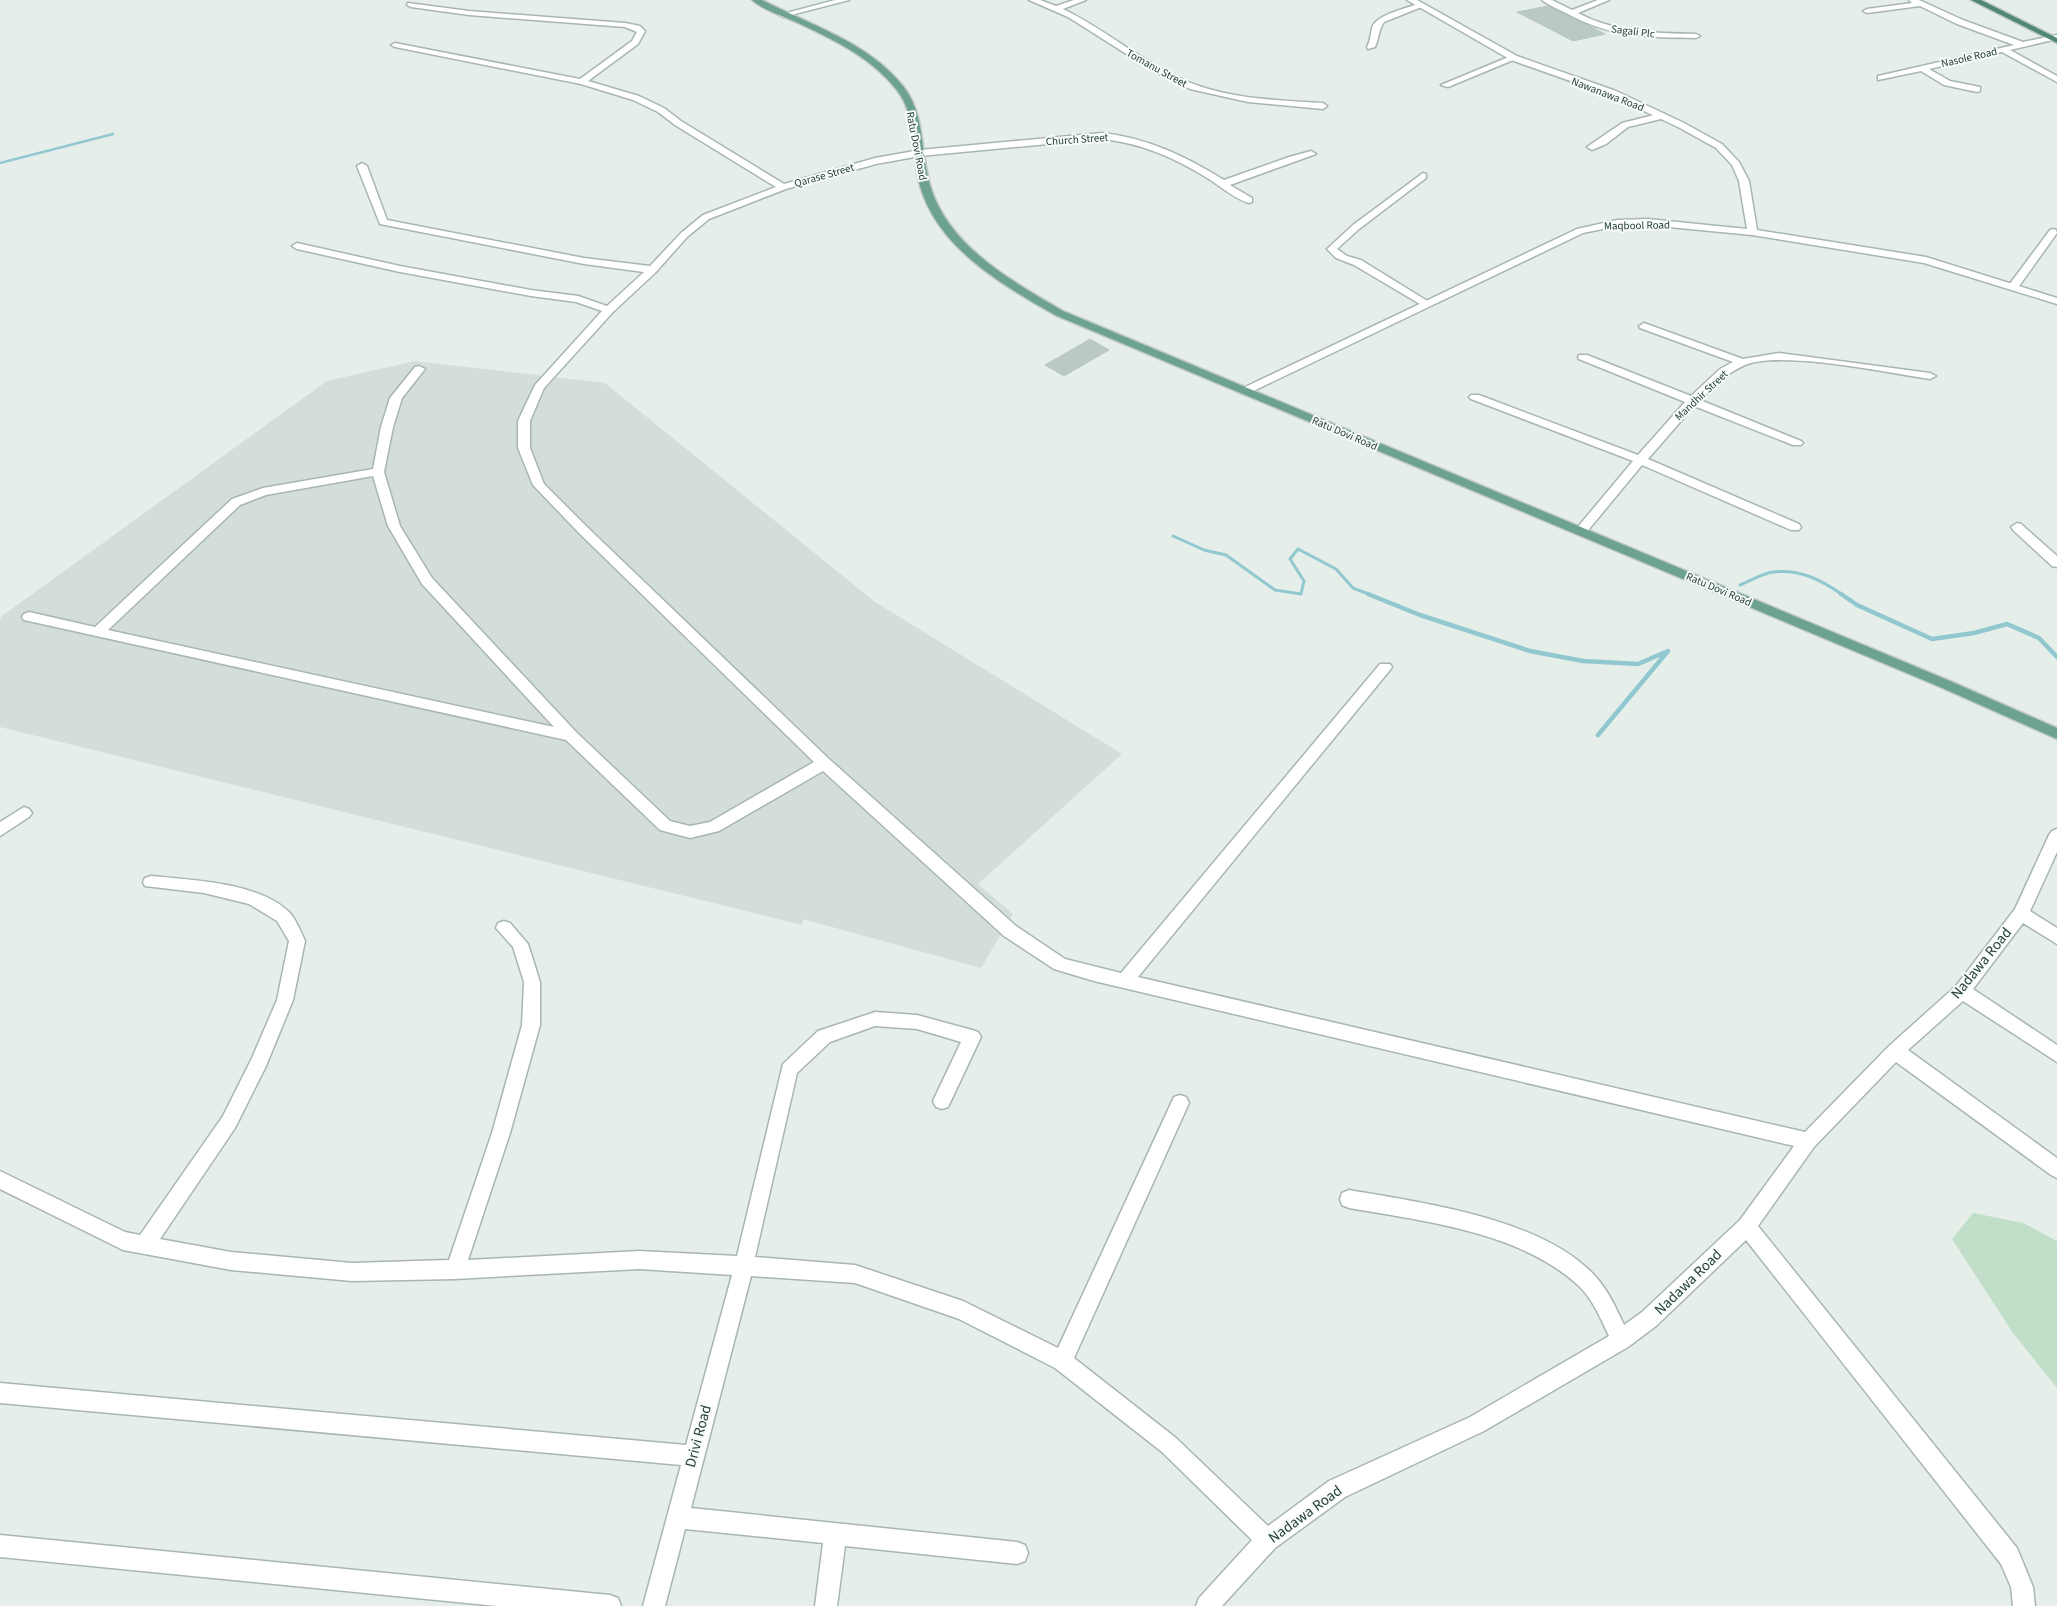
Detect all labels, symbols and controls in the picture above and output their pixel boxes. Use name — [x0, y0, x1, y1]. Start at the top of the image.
street label: Sagali Plc — [1610, 21, 1656, 42]
street label: Nasole Road — [1940, 44, 1999, 71]
street label: Tomanu Street — [1124, 46, 1190, 92]
street label: Nawanawa Road — [1569, 74, 1646, 115]
street label: Ratu Dovi Road — [902, 110, 931, 182]
street label: Church Street — [1045, 130, 1109, 149]
street label: Qarase Street — [792, 160, 856, 191]
street label: Maqbool Road — [1604, 217, 1670, 234]
street label: Mandhir Street — [1671, 367, 1731, 424]
street label: Ratu Dovi Road — [1310, 413, 1380, 454]
street label: Ratu Dovi Road — [1684, 569, 1754, 610]
street label: Nadawa Road — [1946, 923, 2017, 1004]
street label: Nadawa Road — [1650, 1245, 1727, 1320]
street label: Drivi Road — [680, 1402, 717, 1470]
street label: Nadawa Road — [1264, 1480, 1346, 1548]

